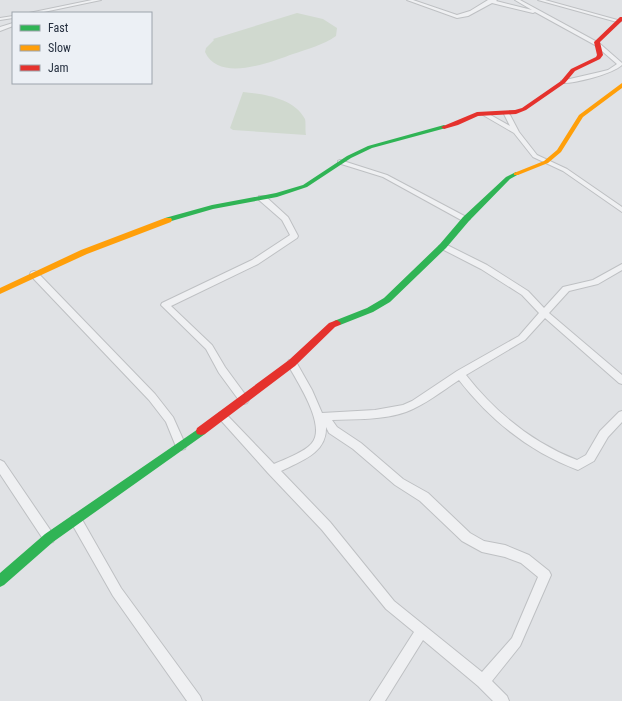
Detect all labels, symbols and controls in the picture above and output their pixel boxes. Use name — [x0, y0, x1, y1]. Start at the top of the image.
legend — [12, 12, 152, 84]
text: Fast — [48, 21, 69, 35]
text: Slow — [48, 41, 71, 55]
text: Jam — [48, 61, 69, 75]

